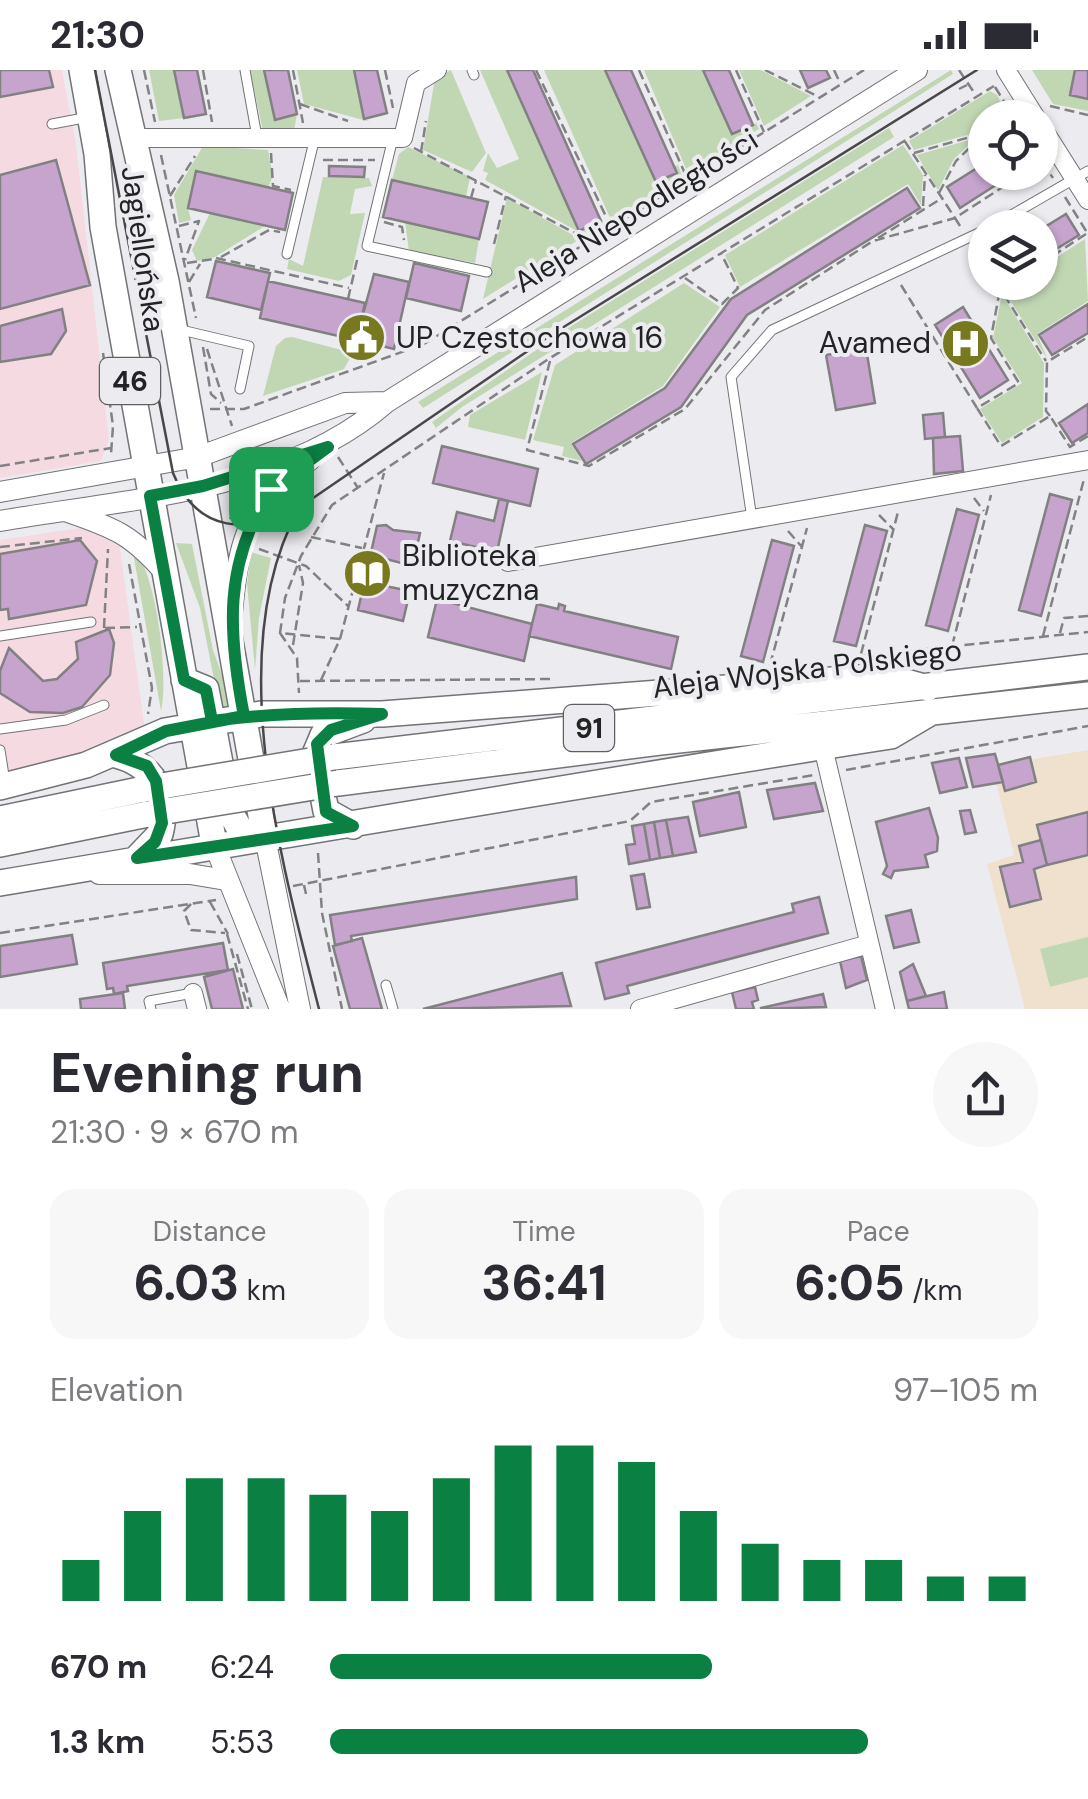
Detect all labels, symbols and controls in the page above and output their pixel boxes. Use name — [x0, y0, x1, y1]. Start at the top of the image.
text: 21:30 — [50, 10, 145, 60]
map controls — [968, 100, 1058, 300]
button: locate — [968, 100, 1058, 190]
street label: Aleja Niepodległości — [506, 120, 765, 301]
street label: Jagiellońska — [113, 163, 174, 334]
button: layers — [968, 210, 1058, 300]
public building icon: UP Częstochowa 16 — [335, 312, 387, 364]
hospital icon: Avamed — [940, 317, 992, 369]
place label: UP Częstochowa 16 — [396, 318, 663, 357]
place label: Avamed — [819, 323, 931, 362]
road number: 46 — [100, 358, 160, 404]
pin — [229, 447, 314, 532]
icon: arrive — [244, 462, 299, 517]
place label: Biblioteka muzyczna — [402, 536, 539, 609]
library icon: Biblioteka muzyczna — [341, 547, 393, 599]
street label: Aleja Wojska Polskiego — [650, 630, 964, 707]
road number: 91 — [564, 705, 614, 751]
text: Evening run — [50, 1037, 364, 1109]
button: share — [933, 1042, 1038, 1147]
text: 21:30 · 9 × 670 m — [50, 1111, 299, 1153]
text: Distance — [153, 1213, 266, 1250]
text: Time — [512, 1213, 576, 1250]
text: Pace — [847, 1213, 910, 1250]
text: 6.03 — [133, 1250, 239, 1316]
text: 36:41 — [481, 1250, 607, 1316]
text: 6:05 — [794, 1250, 905, 1316]
text: km — [239, 1272, 286, 1309]
text: /km — [905, 1272, 962, 1309]
text: Elevation — [50, 1369, 183, 1411]
text: 97–105 m — [893, 1369, 1038, 1411]
text: 670 m — [50, 1646, 147, 1688]
text: 6:24 — [210, 1646, 274, 1688]
text: 1.3 km — [50, 1721, 145, 1763]
text: 5:53 — [210, 1721, 274, 1763]

